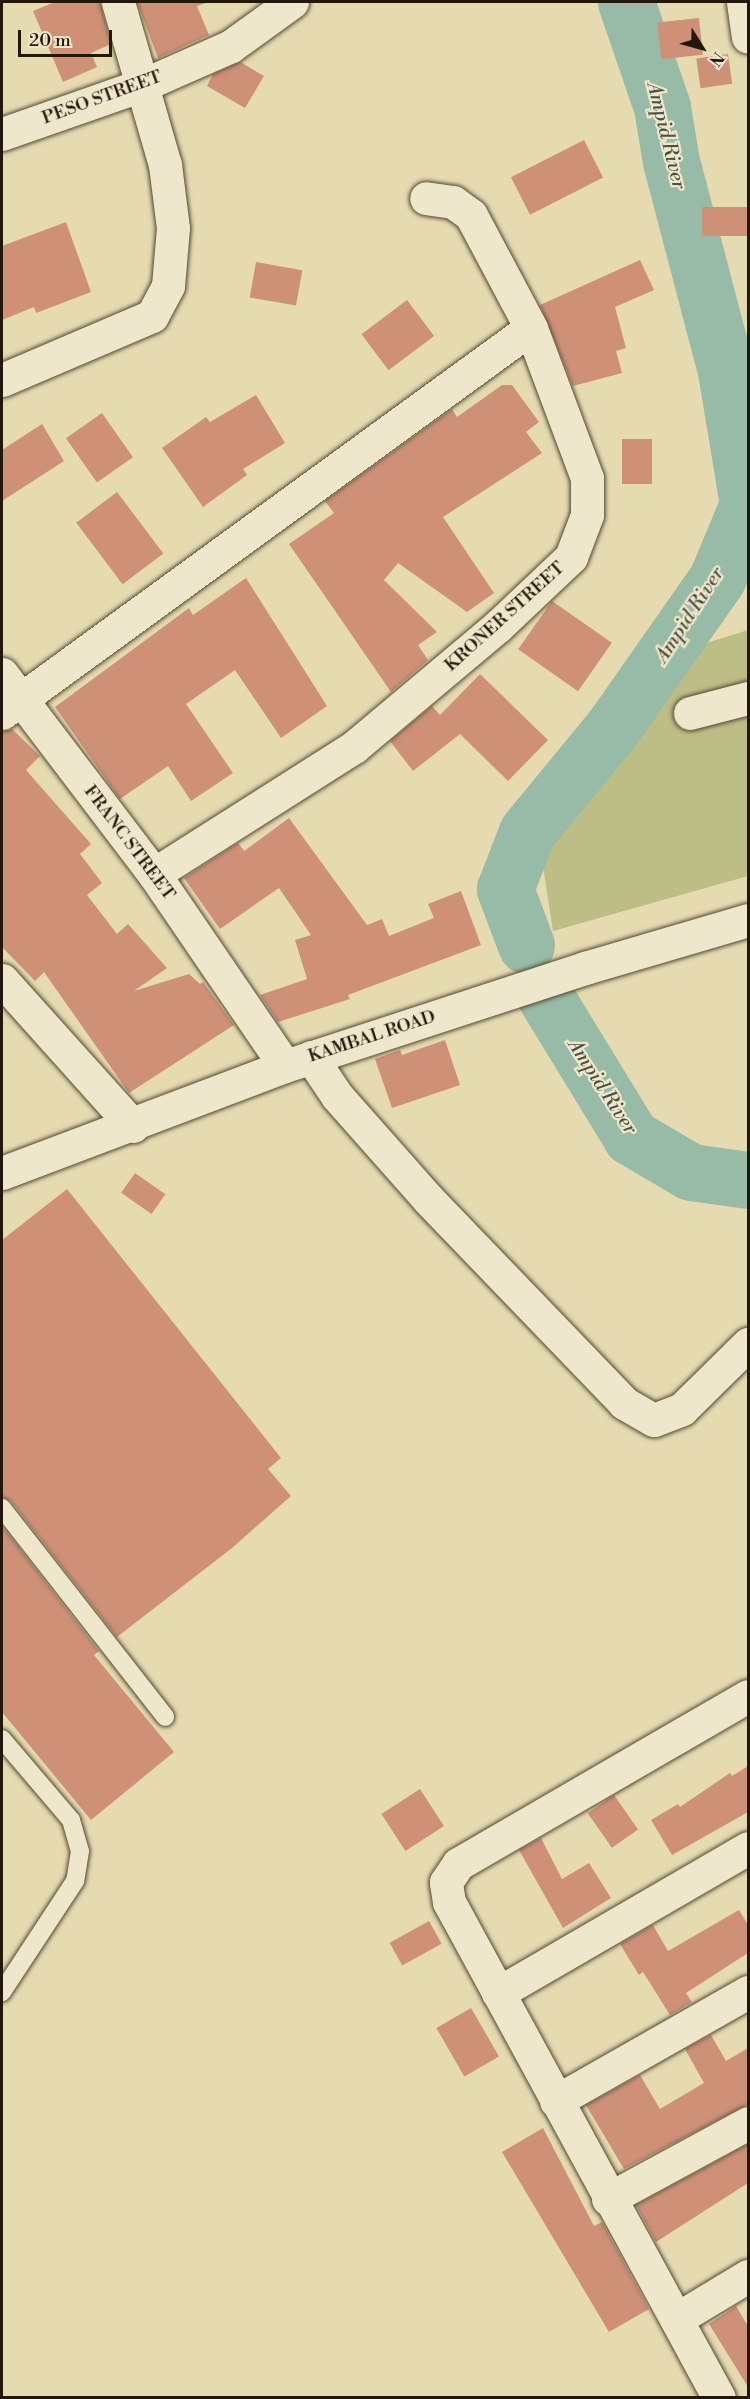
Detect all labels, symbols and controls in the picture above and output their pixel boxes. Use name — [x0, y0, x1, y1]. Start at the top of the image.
scale bar — [21, 18, 116, 56]
north arrow — [672, 18, 732, 78]
text: 20 m — [29, 29, 71, 52]
text: N — [705, 48, 728, 70]
street label: PESO STREET — [39, 66, 165, 130]
water label: Ampid River — [641, 80, 691, 192]
street label: KRONER STREET — [441, 558, 569, 676]
water label: Ampid River — [650, 563, 730, 667]
street label: FRANC STREET — [79, 781, 179, 905]
street label: KAMBAL ROAD — [306, 1006, 438, 1068]
water label: Ampid River — [562, 1035, 642, 1139]

